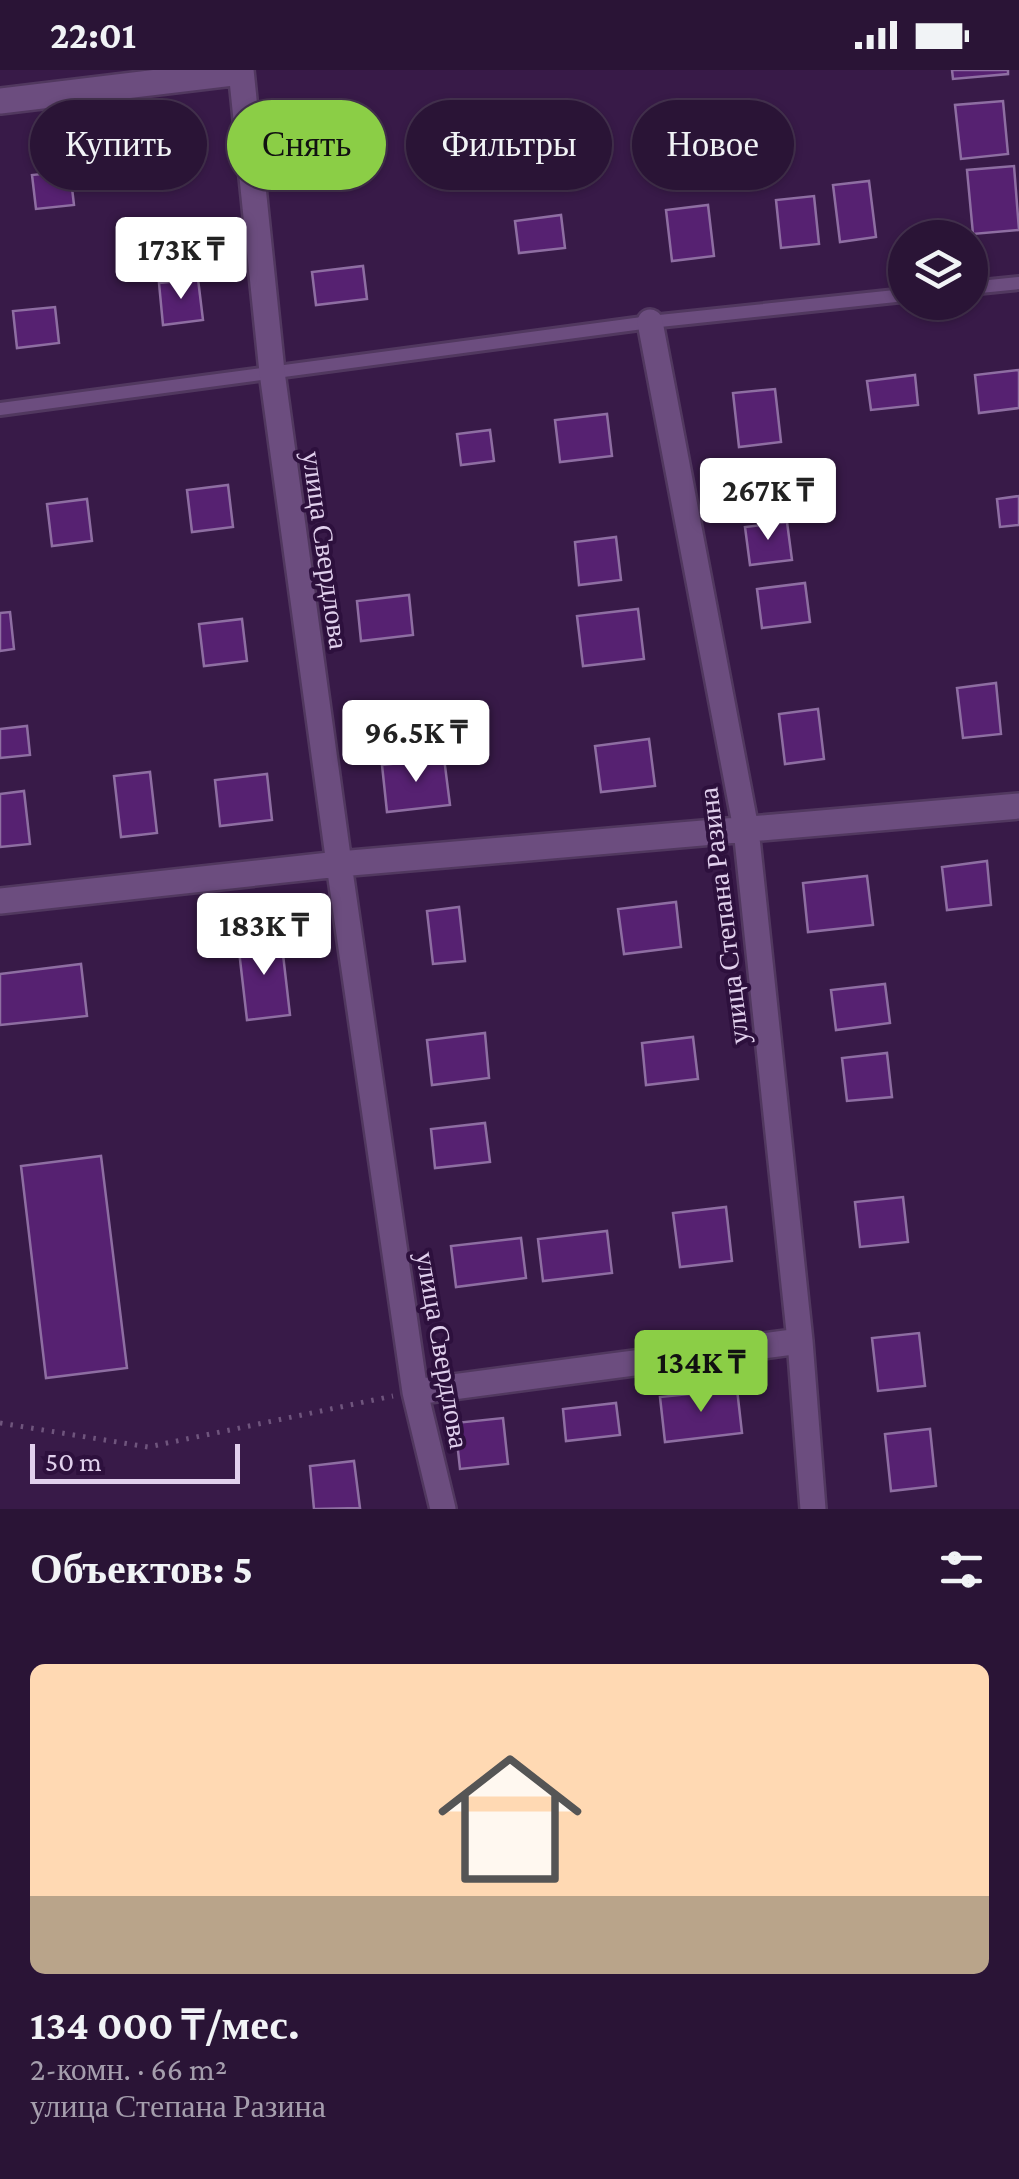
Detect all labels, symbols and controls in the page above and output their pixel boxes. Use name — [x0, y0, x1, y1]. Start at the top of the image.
text: 22:01 — [50, 14, 136, 56]
chip: Купить — [30, 100, 207, 190]
chip: Снять — [227, 100, 386, 190]
chip: Фильтры — [406, 100, 612, 190]
chip: Новое — [632, 100, 794, 190]
pin: 173K ₸ — [100, 217, 262, 302]
map controls — [888, 220, 988, 320]
button: layers — [888, 220, 988, 320]
text: 173K ₸ — [138, 231, 224, 267]
street label: улица Свердлова — [296, 449, 355, 652]
pin: 267K ₸ — [687, 458, 849, 543]
text: 267K ₸ — [722, 472, 814, 508]
pin: 96.5K ₸ — [324, 700, 508, 785]
text: 96.5K ₸ — [364, 714, 468, 750]
street label: улица Степана Разина — [692, 785, 755, 1046]
pin: 183K ₸ — [183, 893, 345, 978]
text: 183K ₸ — [219, 907, 309, 943]
street label: улица Свердлова — [410, 1249, 475, 1452]
pin: 134K ₸ — [620, 1330, 782, 1415]
text: 134K ₸ — [657, 1344, 745, 1380]
scale bar — [30, 1439, 240, 1484]
text: 50 m — [45, 1446, 102, 1477]
icon: filters — [934, 1542, 989, 1597]
text: Объектов: 5 — [30, 1545, 253, 1592]
icon: home — [420, 1729, 600, 1909]
text: 134 000 ₸/мес. — [30, 2001, 300, 2048]
text: 2-комн. · 66 m² — [30, 2051, 227, 2087]
text: улица Степана Разина — [30, 2088, 326, 2124]

